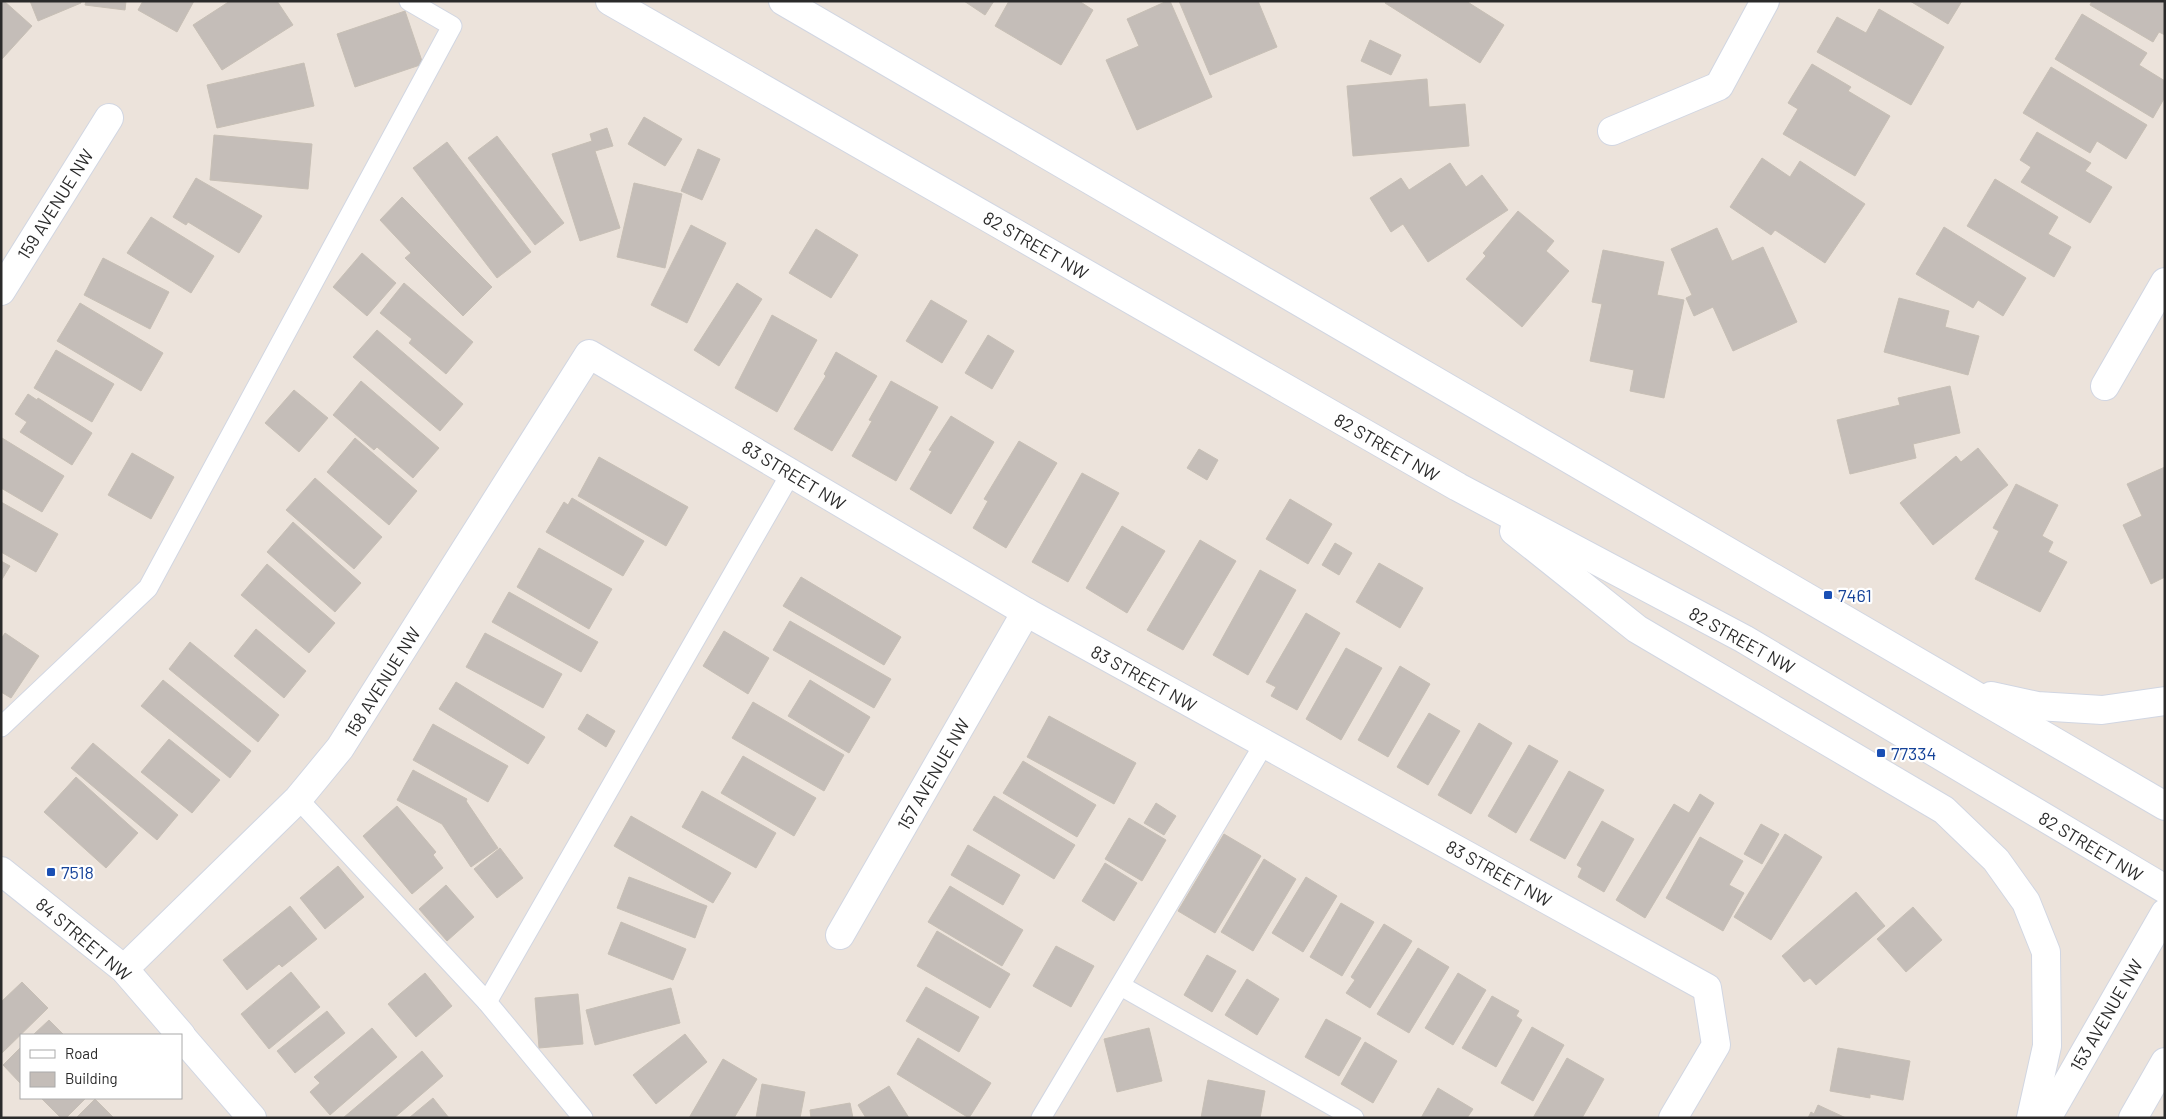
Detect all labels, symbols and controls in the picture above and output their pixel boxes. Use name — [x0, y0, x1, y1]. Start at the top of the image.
street label: 159 AVENUE NW — [12, 145, 98, 263]
street label: 82 STREET NW — [980, 206, 1093, 284]
street label: 82 STREET NW — [1331, 408, 1444, 486]
street label: 83 STREET NW — [738, 435, 850, 515]
place label: 7461 — [1838, 584, 1872, 606]
marker: 7461 — [1822, 589, 1834, 601]
street label: 82 STREET NW — [1685, 602, 1799, 678]
street label: 158 AVENUE NW — [339, 623, 425, 741]
street label: 83 STREET NW — [1087, 640, 1201, 716]
street label: 157 AVENUE NW — [892, 714, 974, 834]
place label: 77334 — [1891, 742, 1937, 764]
marker: 77334 — [1875, 747, 1887, 759]
street label: 82 STREET NW — [2035, 806, 2147, 886]
street label: 83 STREET NW — [1442, 835, 1556, 911]
place label: 7518 — [61, 861, 94, 883]
marker: 7518 — [45, 866, 57, 878]
street label: 84 STREET NW — [32, 893, 136, 985]
street label: 153 AVENUE NW — [2065, 955, 2147, 1075]
legend — [20, 1034, 182, 1099]
text: Road — [65, 1044, 98, 1062]
text: Building — [65, 1069, 118, 1087]

